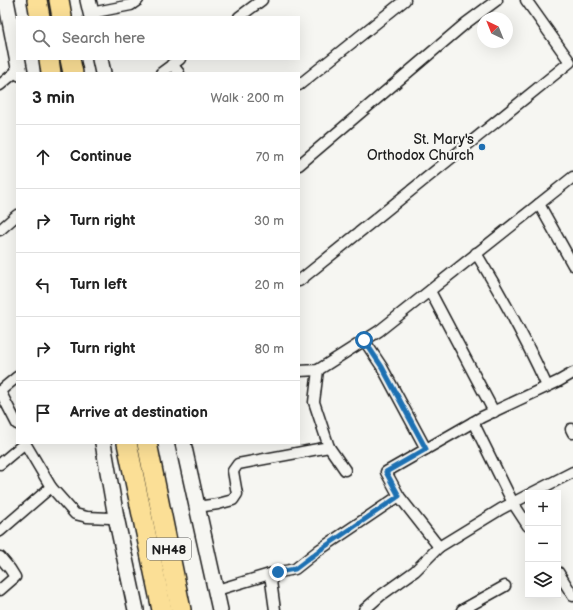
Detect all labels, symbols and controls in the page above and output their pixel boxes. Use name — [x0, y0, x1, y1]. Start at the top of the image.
north arrow — [477, 12, 513, 48]
search box — [16, 16, 300, 60]
icon: search — [30, 27, 52, 49]
text: Search here — [62, 29, 145, 48]
text: 3 min — [32, 88, 75, 108]
text: Walk · 200 m — [211, 90, 284, 106]
place label: St. Mary's Orthodox Church — [367, 131, 474, 164]
marker: St. Mary's Orthodox Church — [477, 142, 487, 152]
icon: ahead — [32, 146, 54, 168]
text: Continue — [70, 147, 132, 166]
text: 70 m — [256, 149, 284, 165]
icon: right — [32, 210, 54, 232]
text: Turn right — [70, 211, 135, 230]
text: 30 m — [254, 213, 284, 229]
icon: left — [32, 274, 54, 296]
text: Turn left — [70, 275, 127, 294]
text: 20 m — [254, 277, 284, 293]
route start — [355, 331, 373, 349]
icon: right — [32, 338, 54, 360]
text: Turn right — [70, 339, 135, 358]
text: 80 m — [255, 341, 284, 357]
icon: arrive — [32, 402, 54, 424]
text: Arrive at destination — [70, 403, 208, 422]
map controls — [525, 490, 561, 598]
button: + — [525, 490, 561, 526]
button: − — [525, 526, 561, 562]
road number: NH48 — [147, 538, 191, 560]
button: layers — [525, 562, 561, 598]
route end — [269, 563, 287, 581]

